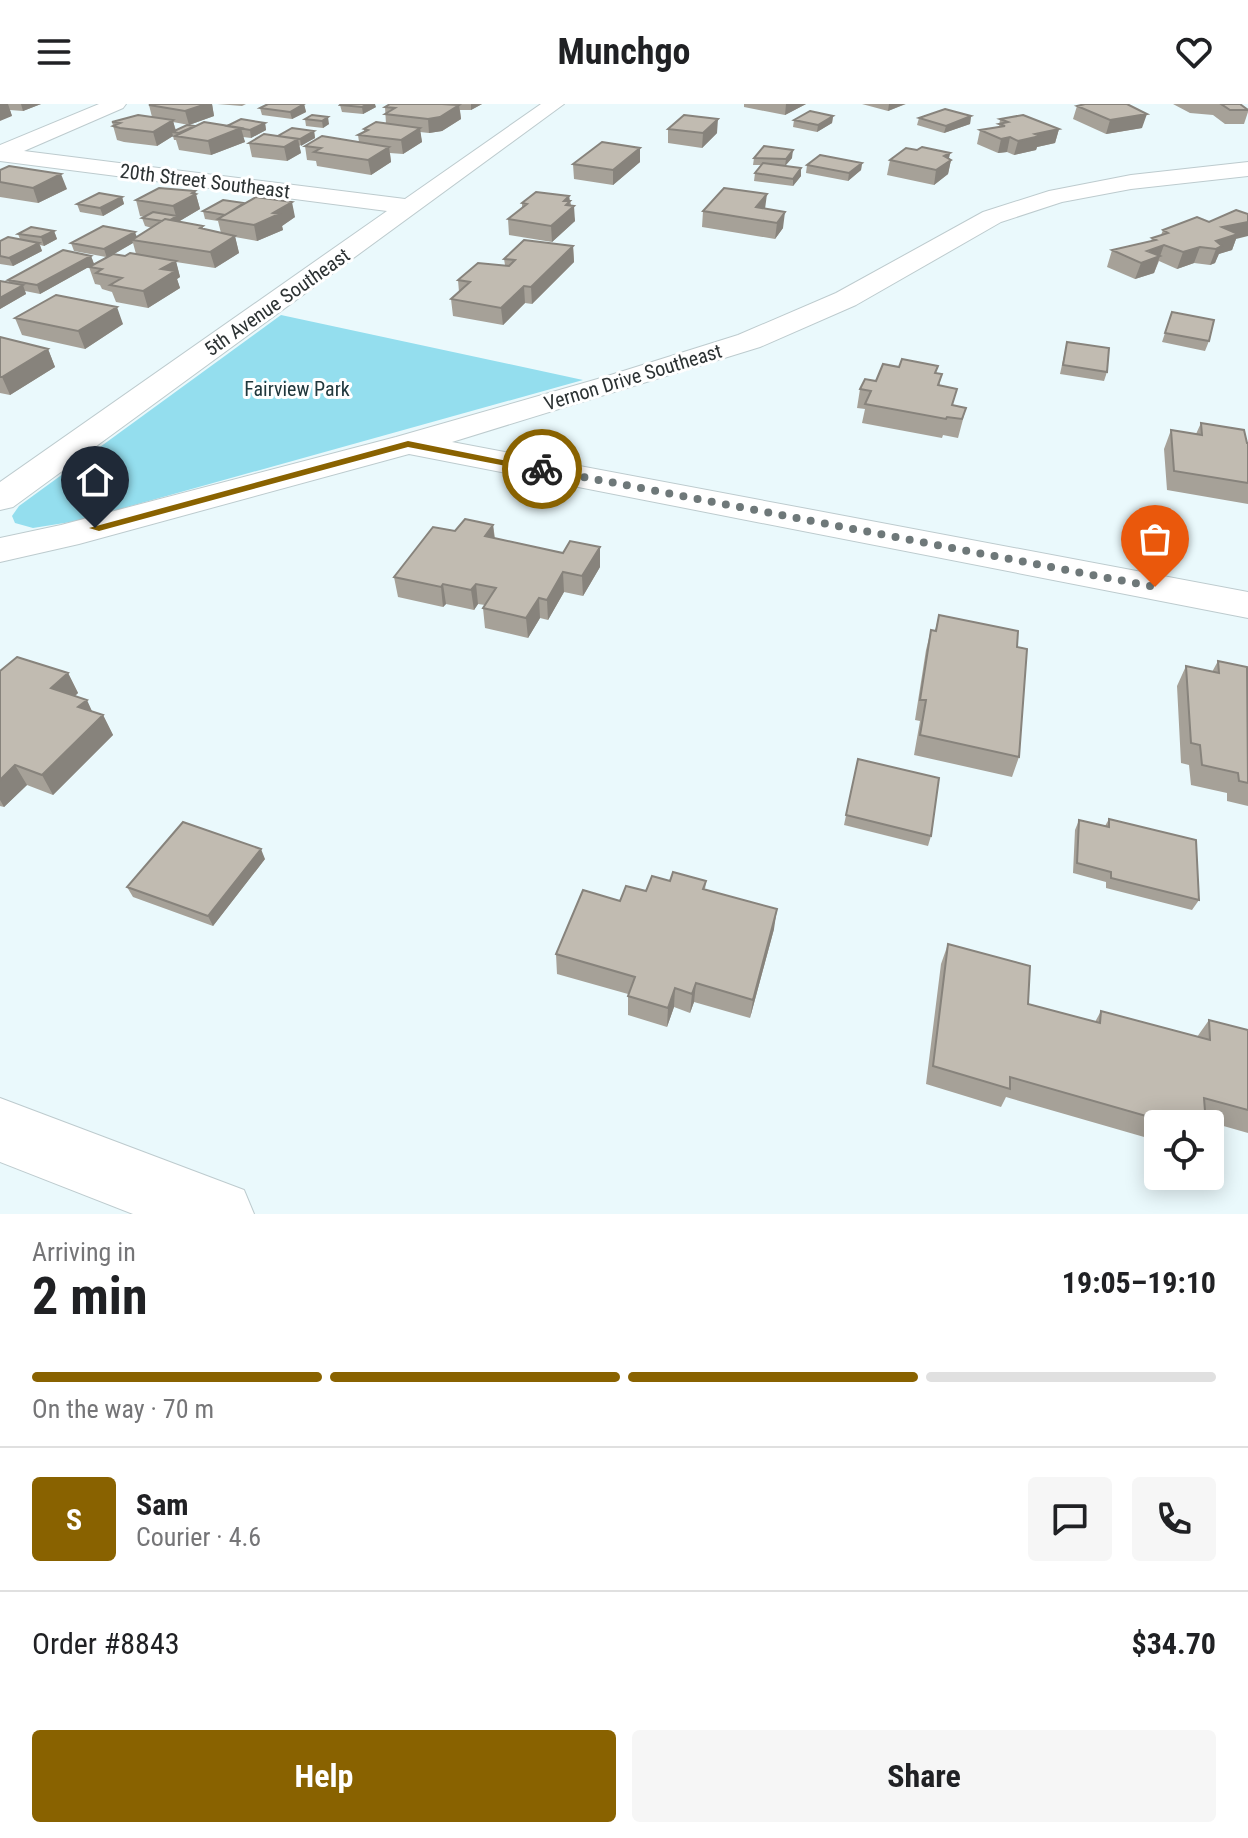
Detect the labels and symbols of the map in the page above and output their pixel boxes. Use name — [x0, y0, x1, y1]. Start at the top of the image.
street label: 20th Street Southeast — [119, 159, 291, 203]
street label: 5th Avenue Southeast — [200, 243, 354, 361]
street label: Vernon Drive Southeast — [541, 339, 725, 415]
park label: Fairview Park — [244, 377, 350, 401]
courier — [502, 429, 582, 509]
pin — [61, 446, 129, 528]
pin — [1121, 505, 1189, 587]

